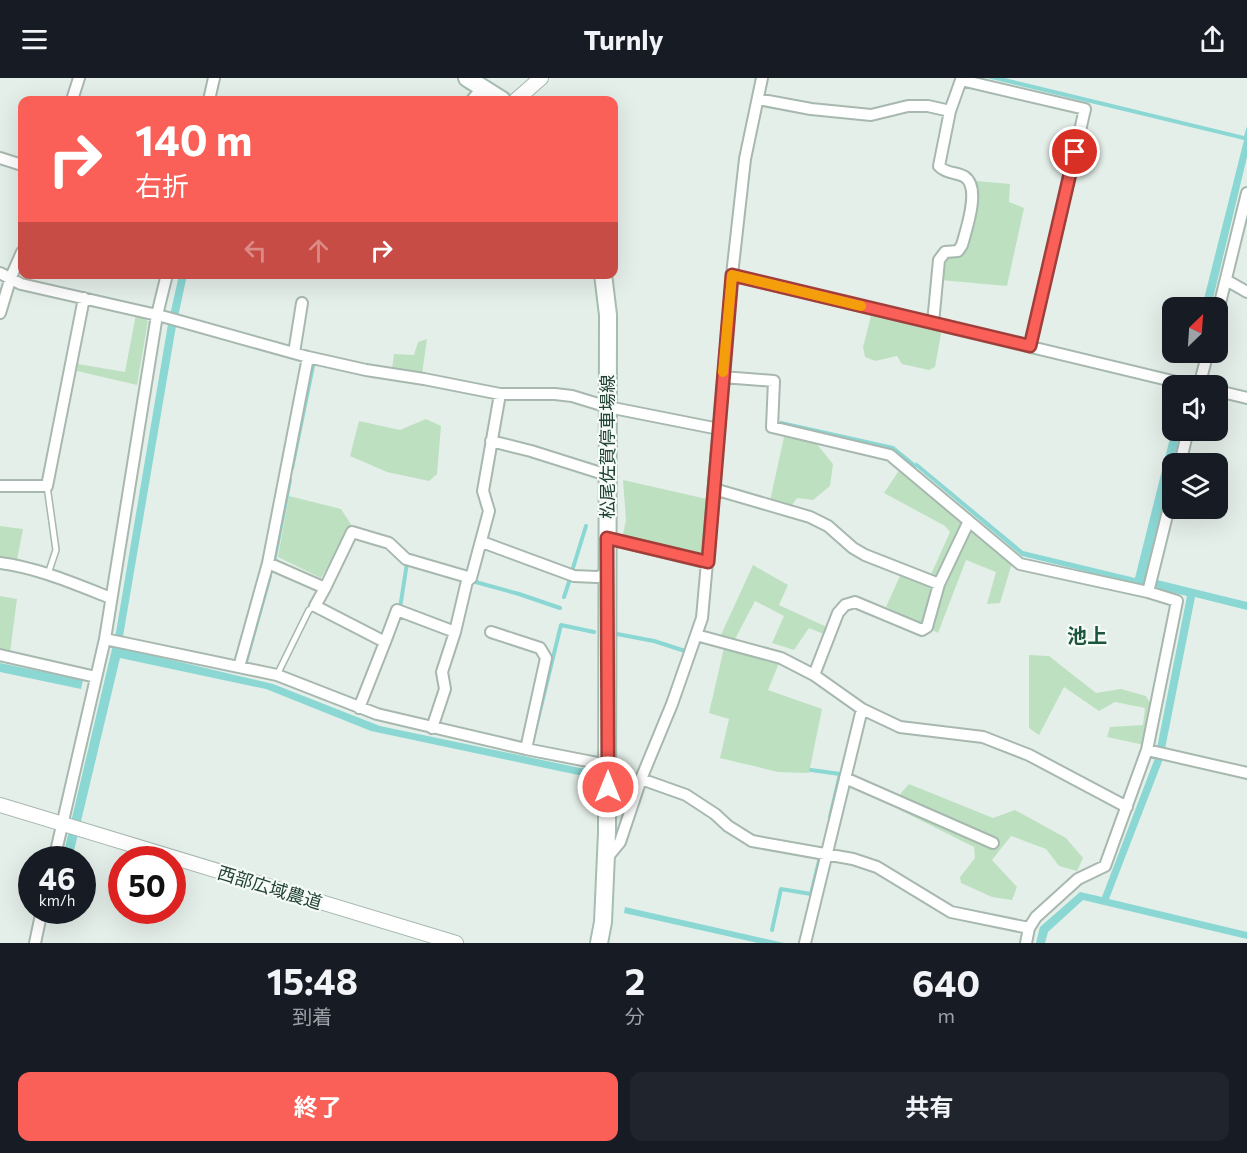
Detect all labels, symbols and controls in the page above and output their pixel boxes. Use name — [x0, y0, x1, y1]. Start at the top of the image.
icon: menu — [18, 23, 51, 56]
text: Turnly — [583, 23, 664, 56]
icon: share — [1196, 23, 1229, 56]
text: 140 m — [135, 113, 252, 165]
icon: right — [36, 120, 114, 198]
pin — [1049, 126, 1100, 177]
icon: arrive — [1058, 135, 1091, 168]
text: 右折 — [135, 169, 189, 202]
icon: left — [239, 234, 272, 267]
icon: ahead — [302, 234, 335, 267]
icon: right — [365, 234, 398, 267]
north arrow — [1162, 297, 1228, 363]
map controls — [1162, 297, 1228, 519]
street label: 松尾佐賀停車場線 — [596, 375, 618, 519]
button: sound — [1162, 375, 1228, 441]
button: layers — [1162, 453, 1228, 519]
district label: 池上 — [1067, 623, 1107, 647]
position arrow — [576, 755, 640, 819]
speed limit sign: 50 — [108, 846, 186, 924]
text: 46 — [39, 859, 75, 896]
street label: 西部広域農道 — [215, 861, 325, 913]
text: km/h — [39, 891, 75, 909]
text: 15:48 — [267, 958, 358, 1002]
text: 2 — [625, 958, 645, 1002]
text: 640 — [912, 960, 980, 1004]
text: m — [937, 1003, 955, 1027]
text: 到着 — [292, 1004, 332, 1028]
text: 分 — [625, 1004, 645, 1028]
button: 終了 — [18, 1072, 618, 1141]
button: 共有 — [630, 1072, 1229, 1141]

